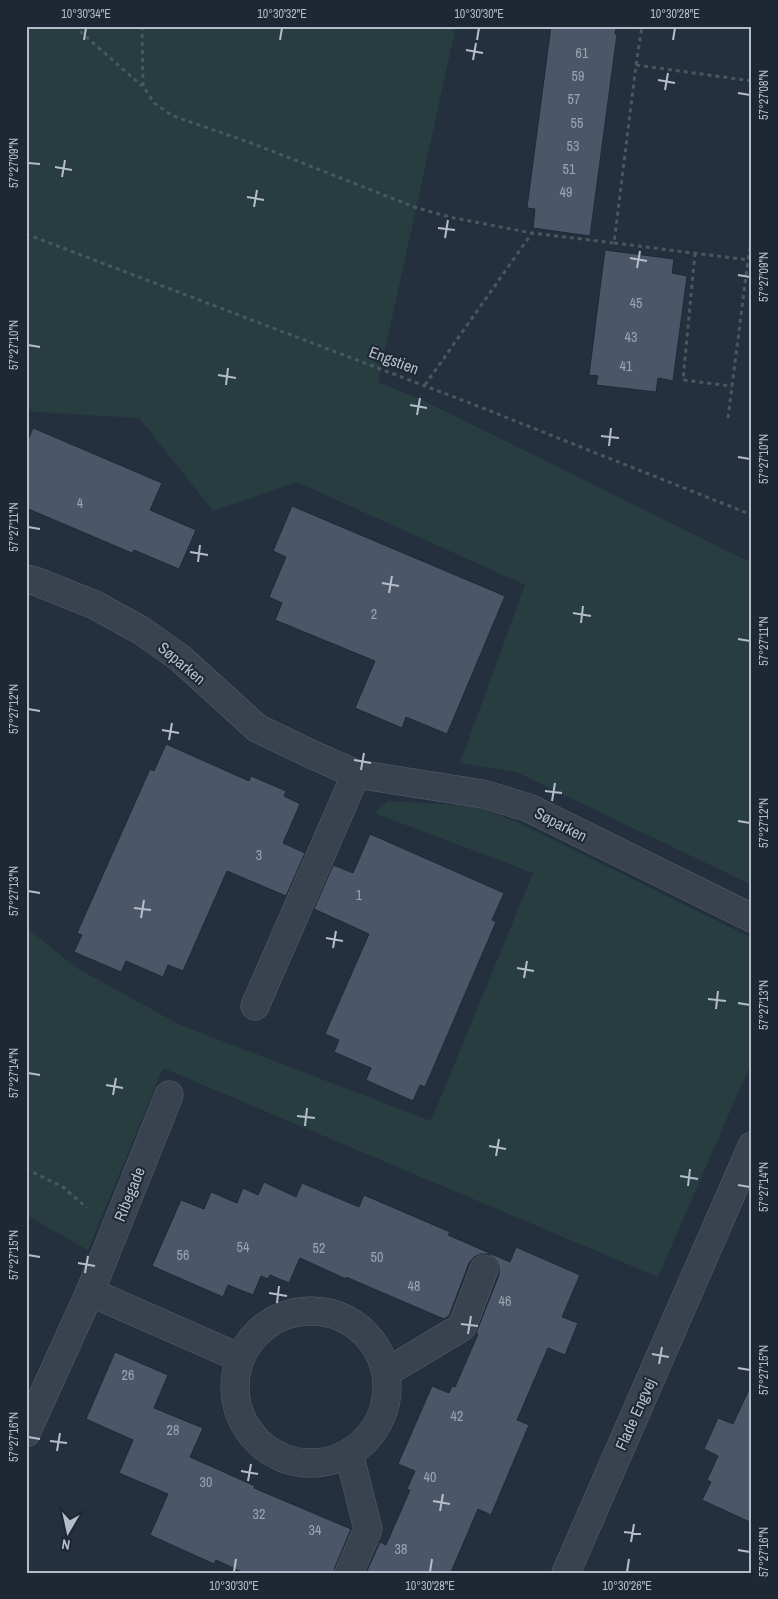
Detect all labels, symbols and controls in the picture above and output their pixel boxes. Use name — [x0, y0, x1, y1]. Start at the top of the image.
text: 10°30'34"E — [61, 6, 111, 22]
text: 10°30'32"E — [257, 6, 307, 22]
text: 10°30'30"E — [454, 6, 504, 22]
text: 10°30'28"E — [650, 6, 700, 22]
house number: 61 — [576, 44, 589, 62]
house number: 59 — [572, 67, 584, 85]
text: 57°27'08"N — [756, 70, 772, 120]
house number: 57 — [568, 90, 580, 108]
house number: 55 — [571, 114, 583, 132]
house number: 53 — [567, 137, 579, 155]
text: 57°27'09"N — [6, 138, 22, 188]
house number: 51 — [563, 160, 576, 178]
house number: 49 — [560, 183, 572, 201]
text: 57°27'09"N — [756, 252, 772, 302]
house number: 45 — [630, 294, 642, 312]
text: 57°27'10"N — [6, 320, 22, 370]
house number: 43 — [625, 328, 637, 346]
street label: Engstien — [366, 340, 422, 380]
house number: 41 — [620, 357, 633, 375]
text: 57°27'10"N — [756, 434, 772, 484]
house number: 4 — [77, 494, 84, 512]
text: 57°27'11"N — [6, 502, 22, 552]
house number: 2 — [371, 605, 377, 623]
text: 57°27'11"N — [756, 616, 772, 666]
street label: Søparken — [153, 637, 211, 689]
text: 57°27'12"N — [6, 684, 22, 734]
text: 57°27'12"N — [756, 798, 772, 848]
street label: Søparken — [531, 801, 591, 847]
house number: 3 — [256, 846, 262, 864]
text: 57°27'13"N — [6, 866, 22, 916]
house number: 1 — [356, 886, 363, 904]
text: 57°27'13"N — [756, 980, 772, 1030]
text: 57°27'14"N — [6, 1048, 22, 1098]
text: 57°27'14"N — [756, 1162, 772, 1212]
street label: Ribegade — [108, 1163, 150, 1225]
text: 57°27'15"N — [6, 1230, 22, 1280]
house number: 54 — [237, 1238, 250, 1256]
house number: 52 — [313, 1239, 325, 1257]
house number: 56 — [177, 1246, 189, 1264]
house number: 50 — [371, 1248, 383, 1266]
house number: 48 — [408, 1277, 420, 1295]
house number: 46 — [499, 1292, 511, 1310]
text: 57°27'15"N — [756, 1345, 772, 1395]
house number: 26 — [122, 1366, 134, 1384]
street label: Flade Engvej — [609, 1374, 661, 1453]
house number: 42 — [451, 1407, 463, 1425]
text: 57°27'16"N — [6, 1412, 22, 1462]
house number: 28 — [167, 1421, 179, 1439]
house number: 40 — [424, 1468, 436, 1486]
house number: 30 — [200, 1473, 212, 1491]
house number: 32 — [253, 1505, 265, 1523]
north arrow — [42, 1506, 92, 1556]
house number: 34 — [309, 1521, 322, 1539]
text: 57°27'16"N — [756, 1527, 772, 1577]
text: N — [60, 1535, 71, 1554]
house number: 38 — [395, 1540, 407, 1558]
text: 10°30'30"E — [209, 1578, 259, 1594]
text: 10°30'28"E — [405, 1578, 455, 1594]
text: 10°30'26"E — [602, 1578, 652, 1594]

